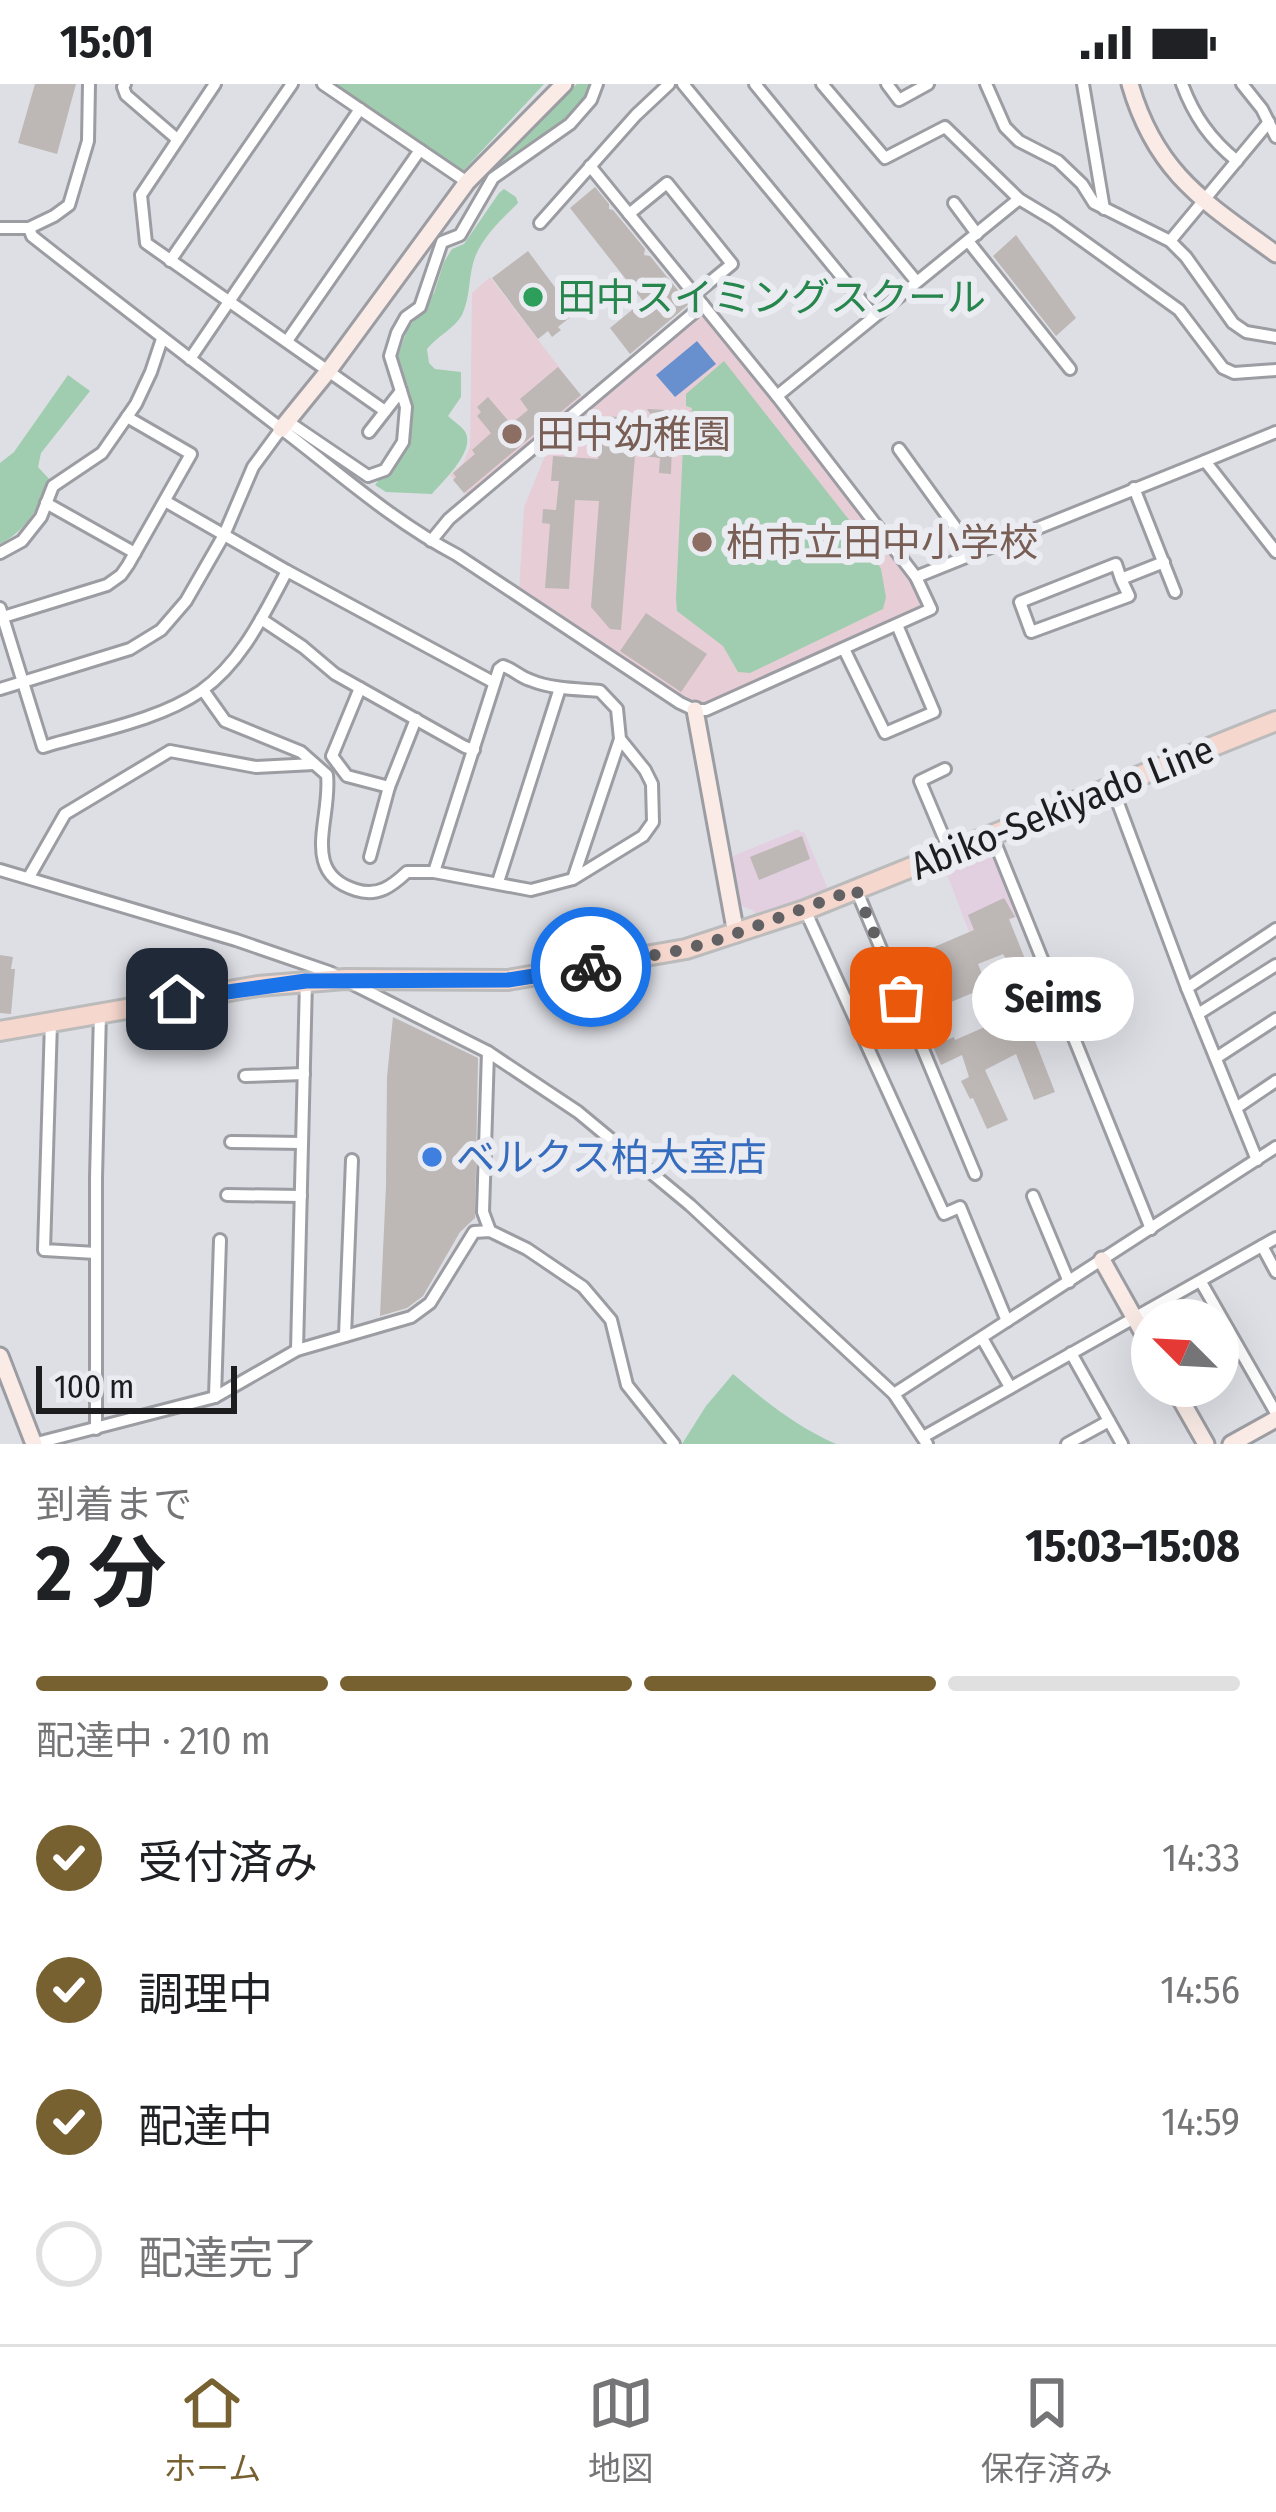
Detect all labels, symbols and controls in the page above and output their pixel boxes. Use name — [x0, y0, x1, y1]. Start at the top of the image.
text: 15:01 — [60, 15, 154, 69]
place label: 田中スイミングスクール — [557, 275, 986, 321]
marker: 田中スイミングスクール — [520, 284, 546, 310]
place label: 田中幼稚園 — [536, 412, 731, 458]
marker: 田中幼稚園 — [499, 421, 525, 447]
place label: 柏市立田中小学校 — [726, 520, 1038, 566]
marker: 柏市立田中小学校 — [689, 529, 715, 555]
street label: Abiko-Sekiyado Line — [904, 726, 1220, 890]
courier — [531, 907, 651, 1027]
icon: bike — [558, 934, 624, 1000]
pin — [850, 947, 952, 1049]
pin — [126, 948, 228, 1050]
callout: Seims — [973, 956, 1135, 1040]
icon: bag — [868, 965, 934, 1031]
icon: home — [144, 966, 210, 1032]
text: Seims — [1005, 976, 1101, 1022]
place label: ベルクス柏大室店 — [456, 1135, 767, 1181]
marker: ベルクス柏大室店 — [419, 1144, 445, 1170]
north arrow — [1131, 1299, 1239, 1407]
map controls — [1131, 1299, 1239, 1407]
scale bar — [36, 1360, 237, 1413]
text: 100 m — [54, 1367, 134, 1407]
text: 到着まで — [36, 1482, 192, 1528]
text: 15:03–15:08 — [1025, 1519, 1240, 1573]
text: 2 分 — [36, 1527, 166, 1621]
text: 配達中 · 210 m — [36, 1718, 271, 1764]
icon: check — [36, 1825, 102, 1891]
text: 14:33 — [1162, 1835, 1240, 1881]
text: 受付済み — [138, 1836, 318, 1890]
icon: check — [36, 1957, 102, 2023]
text: 14:56 — [1160, 1967, 1240, 2013]
text: 調理中 — [138, 1968, 273, 2022]
icon: check — [36, 2089, 102, 2155]
text: 14:59 — [1161, 2099, 1240, 2145]
text: 配達中 — [138, 2100, 273, 2154]
text: 配達完了 — [138, 2232, 318, 2286]
tab: ホーム — [163, 2370, 261, 2490]
tab: 地図 — [588, 2370, 654, 2490]
tab: 保存済み — [981, 2370, 1113, 2490]

